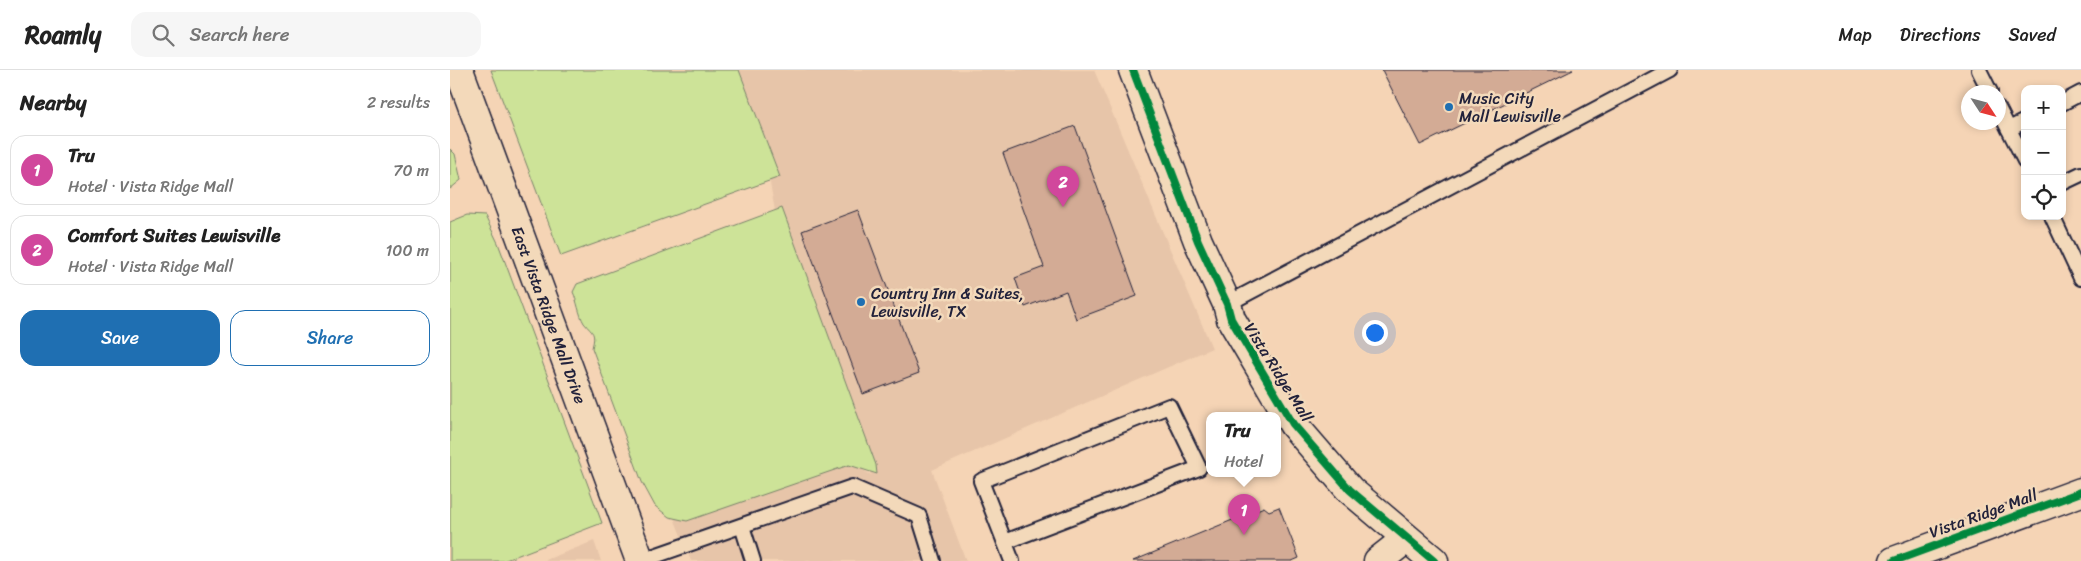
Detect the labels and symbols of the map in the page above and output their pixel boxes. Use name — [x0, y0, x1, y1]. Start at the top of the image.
place label: Music City Mall Lewisville — [1459, 84, 1561, 131]
north arrow — [1961, 85, 2006, 130]
marker: Music City Mall Lewisville — [1443, 101, 1455, 113]
pin: 2 — [1047, 166, 1079, 207]
street label: East Vista Ridge Mall Drive — [503, 222, 595, 408]
place label: Country Inn & Suites, Lewisville, TX — [871, 279, 1024, 326]
marker: Country Inn & Suites, Lewisville, TX — [855, 296, 867, 308]
street label: Vista Ridge Mall — [1236, 316, 1321, 428]
your location — [1362, 320, 1388, 346]
street label: Vista Ridge Mall — [1925, 480, 2042, 547]
pin: 1 — [1228, 494, 1260, 535]

